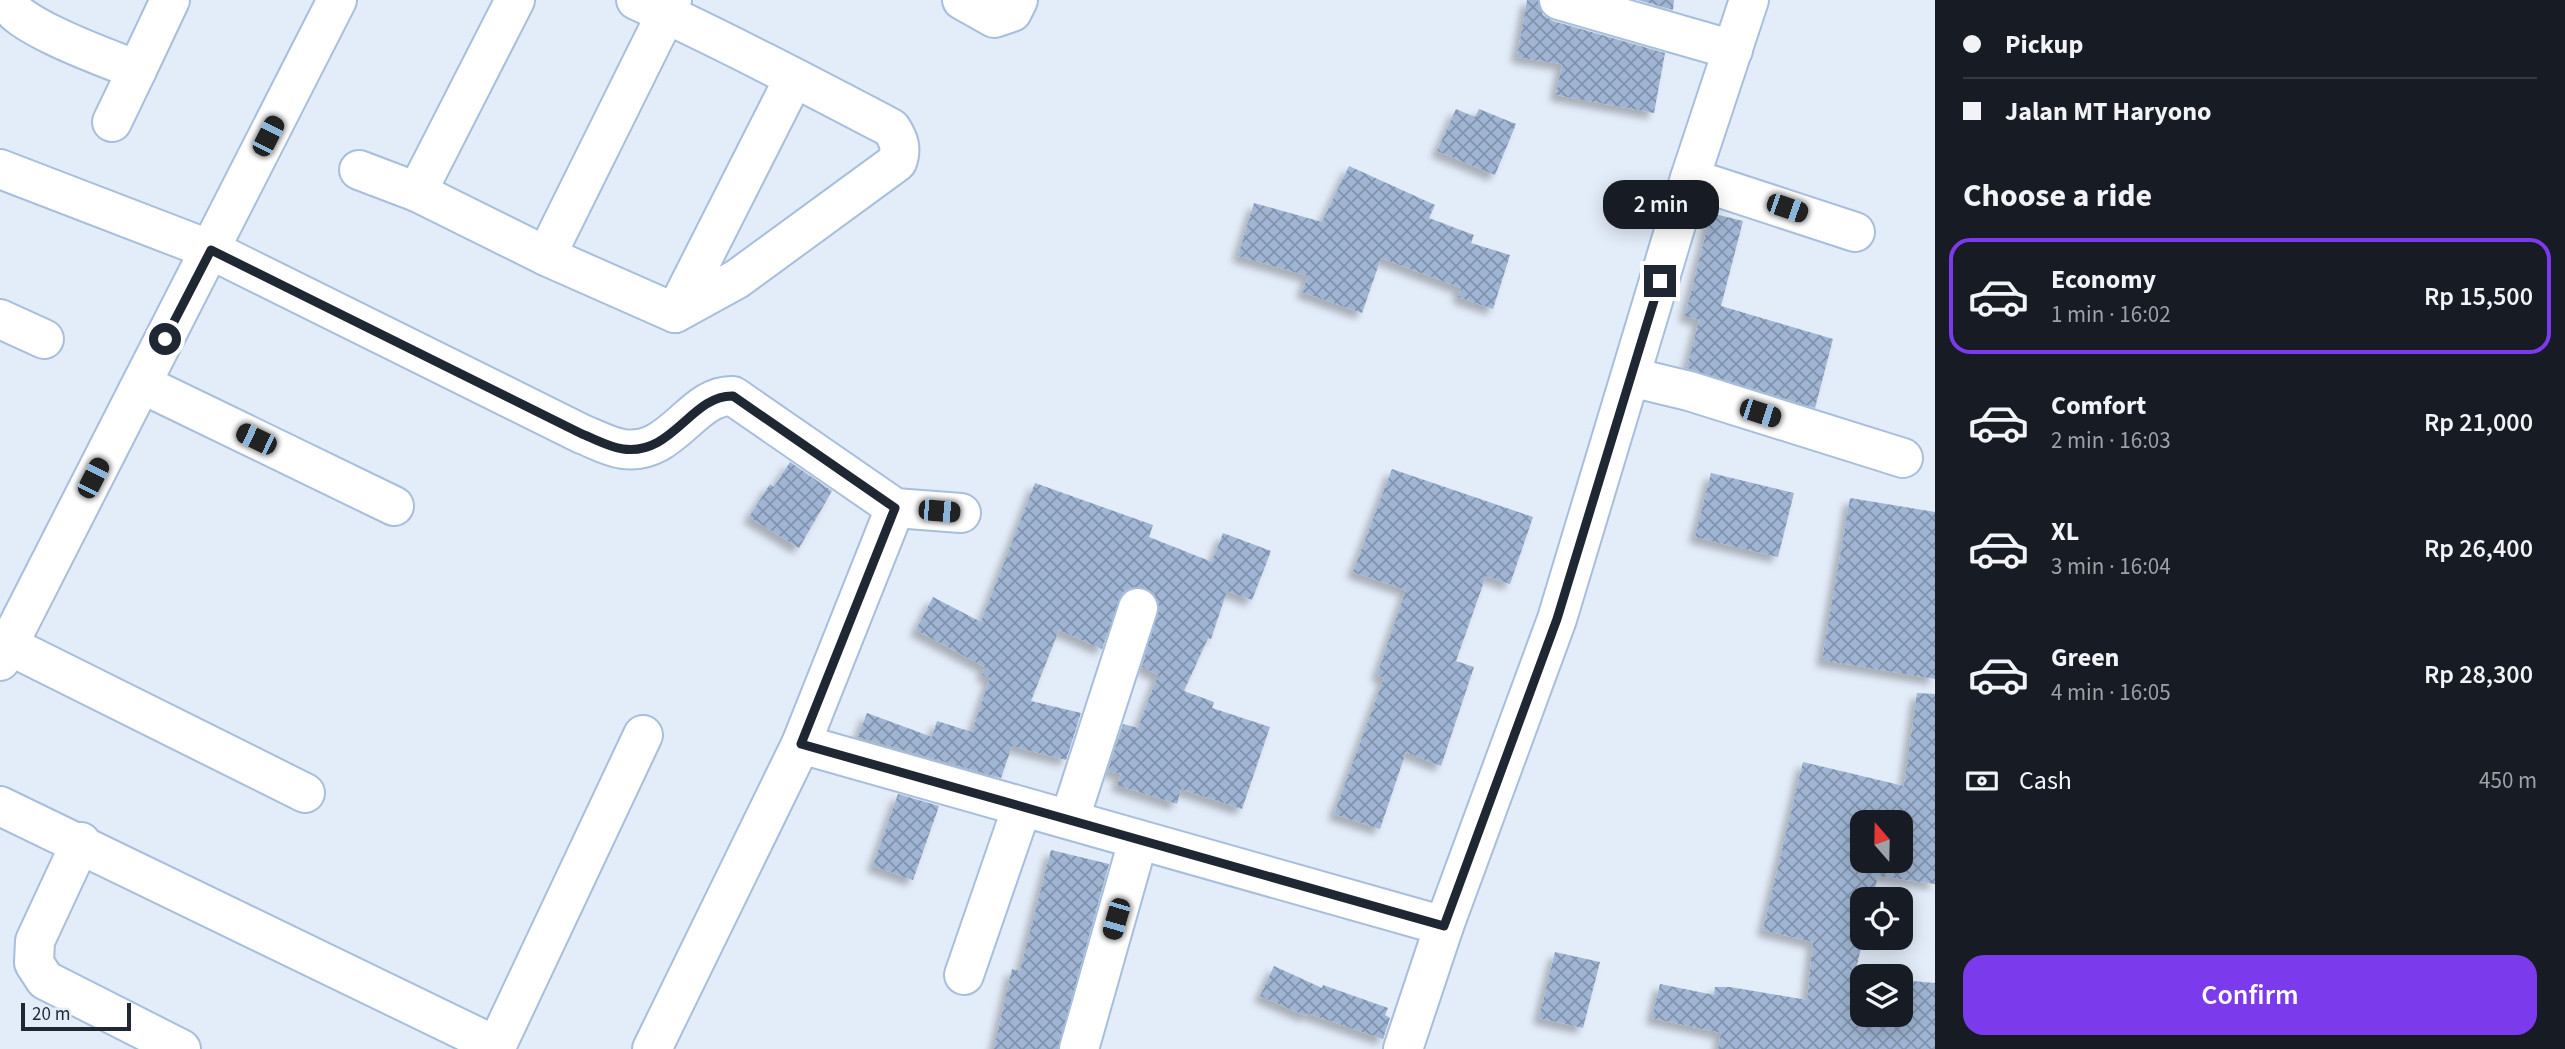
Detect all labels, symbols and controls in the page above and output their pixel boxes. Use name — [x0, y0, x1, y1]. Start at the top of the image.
text: Pickup — [2005, 26, 2083, 63]
text: Jalan MT Haryono — [2005, 93, 2211, 130]
car — [250, 113, 287, 159]
text: Choose a ride — [1963, 173, 2152, 219]
callout: 2 min — [1602, 180, 1718, 229]
text: 2 min — [1634, 188, 1688, 221]
car — [1764, 191, 1811, 225]
text: Economy — [2051, 261, 2156, 298]
route end — [1644, 265, 1676, 297]
icon: car — [1967, 265, 2030, 328]
text: Rp 15,500 — [2424, 278, 2533, 315]
text: 1 min · 16:02 — [2051, 298, 2171, 331]
route start — [149, 323, 181, 355]
text: Comfort — [2051, 387, 2146, 424]
icon: car — [1967, 391, 2030, 454]
car — [1737, 397, 1784, 429]
text: Rp 21,000 — [2424, 404, 2533, 441]
car — [233, 420, 280, 458]
text: 2 min · 16:03 — [2051, 424, 2171, 457]
car — [75, 455, 112, 501]
car — [918, 499, 961, 523]
text: XL — [2051, 513, 2079, 550]
icon: car — [1967, 517, 2030, 580]
text: Rp 26,400 — [2424, 530, 2533, 567]
text: 3 min · 16:04 — [2051, 550, 2171, 583]
text: Green — [2051, 639, 2119, 676]
icon: car — [1967, 643, 2030, 706]
text: Rp 28,300 — [2424, 656, 2533, 693]
text: 4 min · 16:05 — [2051, 676, 2171, 709]
icon: cash — [1963, 762, 2001, 800]
text: Cash — [2019, 762, 2072, 799]
text: 450 m — [2479, 764, 2537, 797]
north arrow — [1850, 810, 1913, 873]
map controls — [1850, 810, 1913, 1027]
button: locate — [1850, 887, 1913, 950]
car — [1101, 896, 1132, 942]
button: Confirm — [1963, 955, 2537, 1035]
button: layers — [1850, 964, 1913, 1027]
scale bar — [21, 1000, 131, 1032]
text: 20 m — [32, 1001, 70, 1028]

